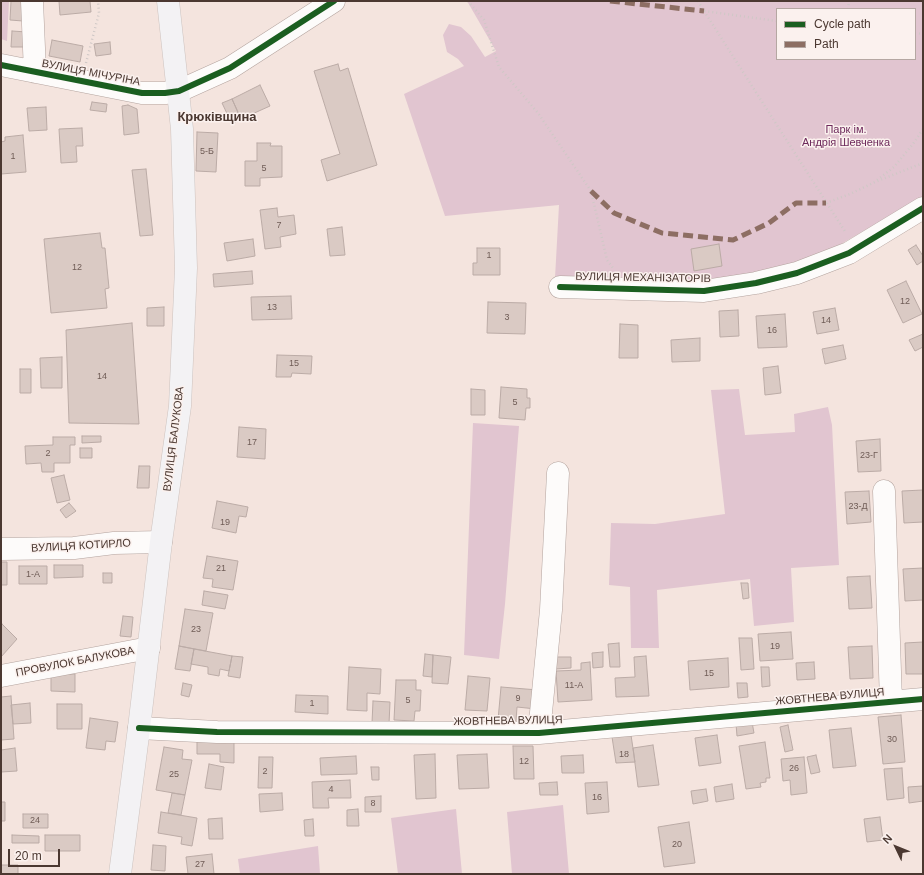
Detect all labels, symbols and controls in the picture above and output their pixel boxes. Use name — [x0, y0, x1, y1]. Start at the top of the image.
legend — [776, 8, 916, 60]
text: Cycle path — [814, 17, 871, 31]
text: Path — [814, 37, 839, 51]
street label: ВУЛИЦЯ МІЧУРІНА — [41, 57, 141, 89]
district label: Крюківщина — [177, 109, 257, 125]
park label: Парк ім. Андрія Шевченка — [802, 123, 890, 149]
house number: 5-Б — [200, 147, 214, 157]
house number: 1 — [10, 152, 16, 162]
house number: 5 — [261, 164, 267, 174]
house number: 7 — [276, 221, 282, 231]
house number: 1 — [486, 251, 492, 261]
house number: 12 — [72, 263, 82, 273]
street label: ВУЛИЦЯ МЕХАНІЗАТОРІВ — [575, 270, 711, 286]
house number: 12 — [900, 297, 910, 307]
house number: 13 — [267, 303, 277, 313]
house number: 3 — [504, 313, 510, 323]
house number: 14 — [821, 316, 831, 326]
house number: 16 — [767, 326, 777, 336]
house number: 15 — [289, 359, 299, 369]
house number: 14 — [97, 372, 107, 382]
street label: ВУЛИЦЯ БАЛУКОВА — [161, 386, 187, 492]
house number: 5 — [512, 398, 518, 408]
house number: 17 — [247, 438, 257, 448]
house number: 2 — [45, 449, 51, 459]
house number: 23-Г — [860, 451, 878, 461]
house number: 23-Д — [848, 502, 868, 512]
house number: 19 — [220, 518, 230, 528]
street label: ВУЛИЦЯ КОТИРЛО — [31, 537, 131, 555]
house number: 21 — [216, 564, 226, 574]
house number: 1-А — [26, 570, 40, 580]
house number: 23 — [191, 625, 201, 635]
house number: 19 — [770, 642, 780, 652]
street label: ПРОВУЛОК БАЛУКОВА — [15, 644, 135, 680]
house number: 15 — [704, 669, 714, 679]
house number: 11-А — [565, 681, 583, 691]
street label: ЖОВТНЕВА ВУЛИЦЯ — [775, 686, 885, 708]
house number: 9 — [515, 694, 521, 704]
house number: 5 — [405, 696, 411, 706]
house number: 1 — [309, 699, 315, 709]
street label: ЖОВТНЕВА ВУЛИЦЯ — [453, 713, 563, 729]
house number: 30 — [887, 735, 897, 745]
house number: 18 — [619, 750, 629, 760]
house number: 12 — [519, 757, 529, 767]
house number: 26 — [789, 764, 799, 774]
house number: 2 — [262, 767, 268, 777]
house number: 25 — [169, 770, 179, 780]
house number: 4 — [328, 785, 334, 795]
house number: 16 — [592, 793, 602, 803]
house number: 8 — [370, 799, 376, 809]
house number: 24 — [30, 816, 40, 826]
north arrow — [876, 827, 916, 867]
text: N — [880, 832, 894, 846]
house number: 20 — [672, 840, 682, 850]
scale bar — [10, 841, 62, 867]
text: 20 m — [15, 849, 42, 863]
house number: 27 — [195, 860, 205, 870]

